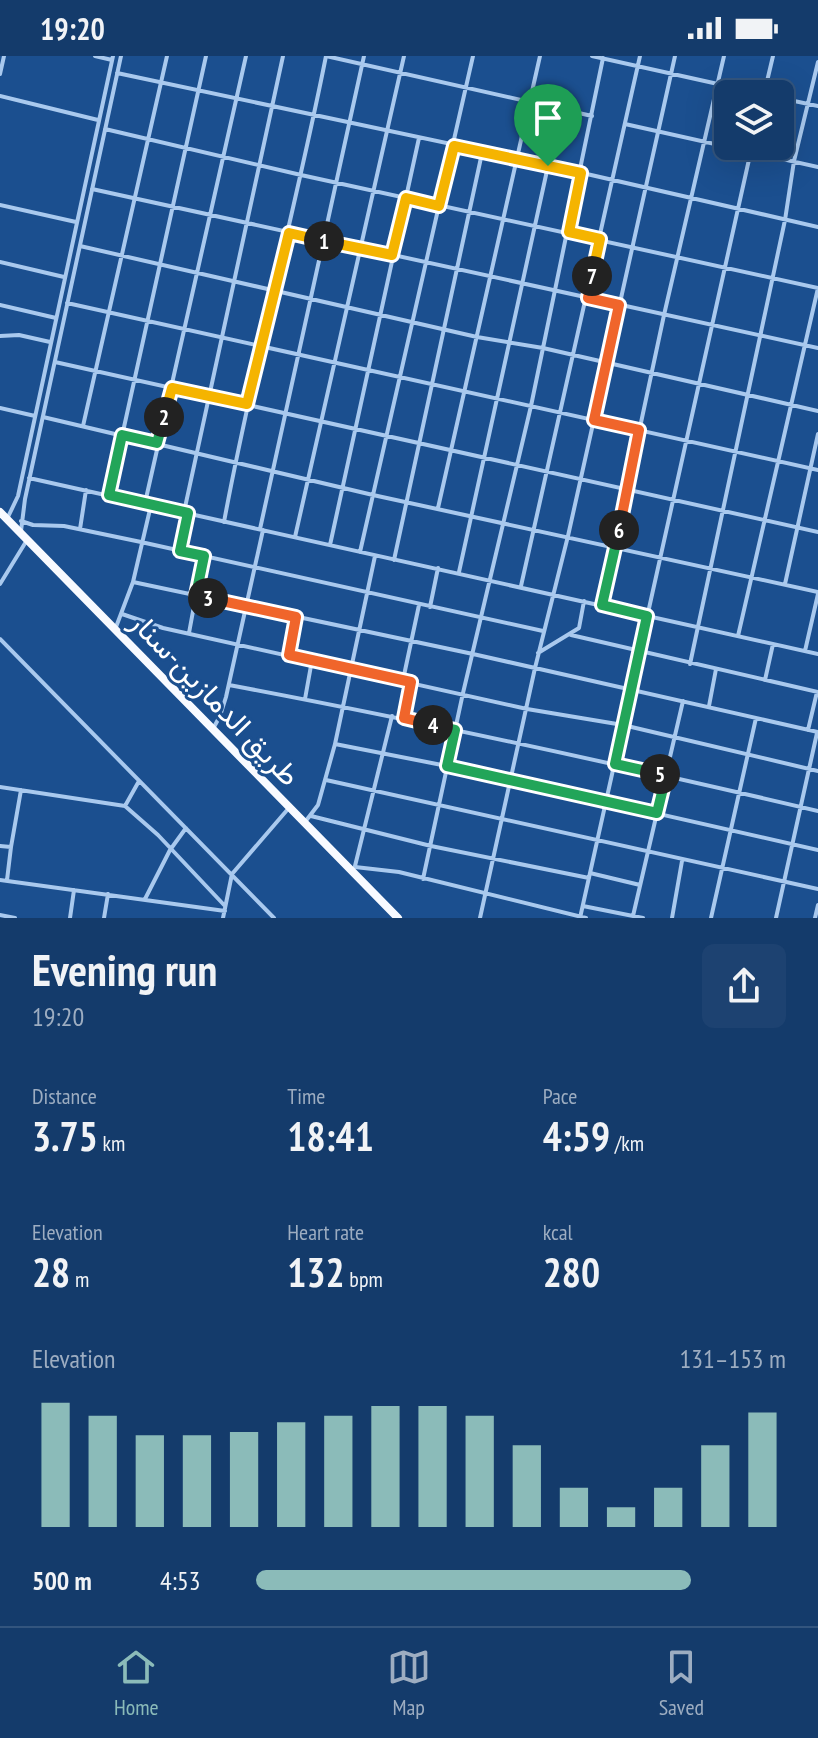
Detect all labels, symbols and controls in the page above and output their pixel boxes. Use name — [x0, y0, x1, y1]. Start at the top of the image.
text: 19:20 — [40, 9, 105, 48]
map controls — [714, 80, 794, 160]
button: layers — [714, 80, 794, 160]
pin — [514, 84, 582, 166]
icon: arrive — [526, 96, 570, 140]
pin: 1 — [304, 221, 344, 261]
text: 1 — [319, 227, 329, 255]
pin: 7 — [572, 256, 612, 296]
text: 7 — [587, 262, 597, 290]
pin: 2 — [144, 397, 184, 437]
text: 2 — [159, 403, 169, 431]
pin: 6 — [599, 510, 639, 550]
text: 6 — [614, 516, 624, 544]
pin: 3 — [188, 578, 228, 618]
text: 3 — [203, 584, 213, 612]
street label: طريق الدمازين-سنار — [122, 602, 309, 794]
pin: 4 — [413, 705, 453, 745]
text: 4 — [428, 711, 438, 739]
pin: 5 — [640, 754, 680, 794]
text: 5 — [655, 760, 665, 788]
text: Evening run — [32, 941, 217, 998]
button: share — [702, 944, 786, 1028]
text: 19:20 — [32, 1000, 84, 1033]
text: Distance — [32, 1082, 97, 1110]
text: Time — [287, 1082, 325, 1110]
text: Pace — [543, 1082, 577, 1110]
text: 3.75 — [32, 1110, 98, 1162]
text: 18:41 — [287, 1110, 374, 1162]
text: 4:59 — [543, 1110, 610, 1162]
text: km — [98, 1129, 125, 1157]
text: /km — [610, 1129, 644, 1157]
text: Elevation — [32, 1218, 103, 1246]
text: Heart rate — [287, 1218, 364, 1246]
text: kcal — [543, 1218, 573, 1246]
text: 28 — [32, 1246, 70, 1298]
text: 132 — [287, 1246, 345, 1298]
text: 280 — [543, 1246, 600, 1298]
text: m — [70, 1265, 89, 1293]
text: bpm — [345, 1265, 383, 1293]
text: Elevation — [32, 1342, 115, 1375]
text: 131–153 m — [680, 1342, 786, 1375]
text: 500 m — [32, 1564, 92, 1597]
text: 4:53 — [160, 1564, 200, 1597]
tab: Home — [114, 1645, 159, 1721]
tab: Map — [387, 1645, 431, 1721]
tab: Saved — [659, 1645, 704, 1721]

